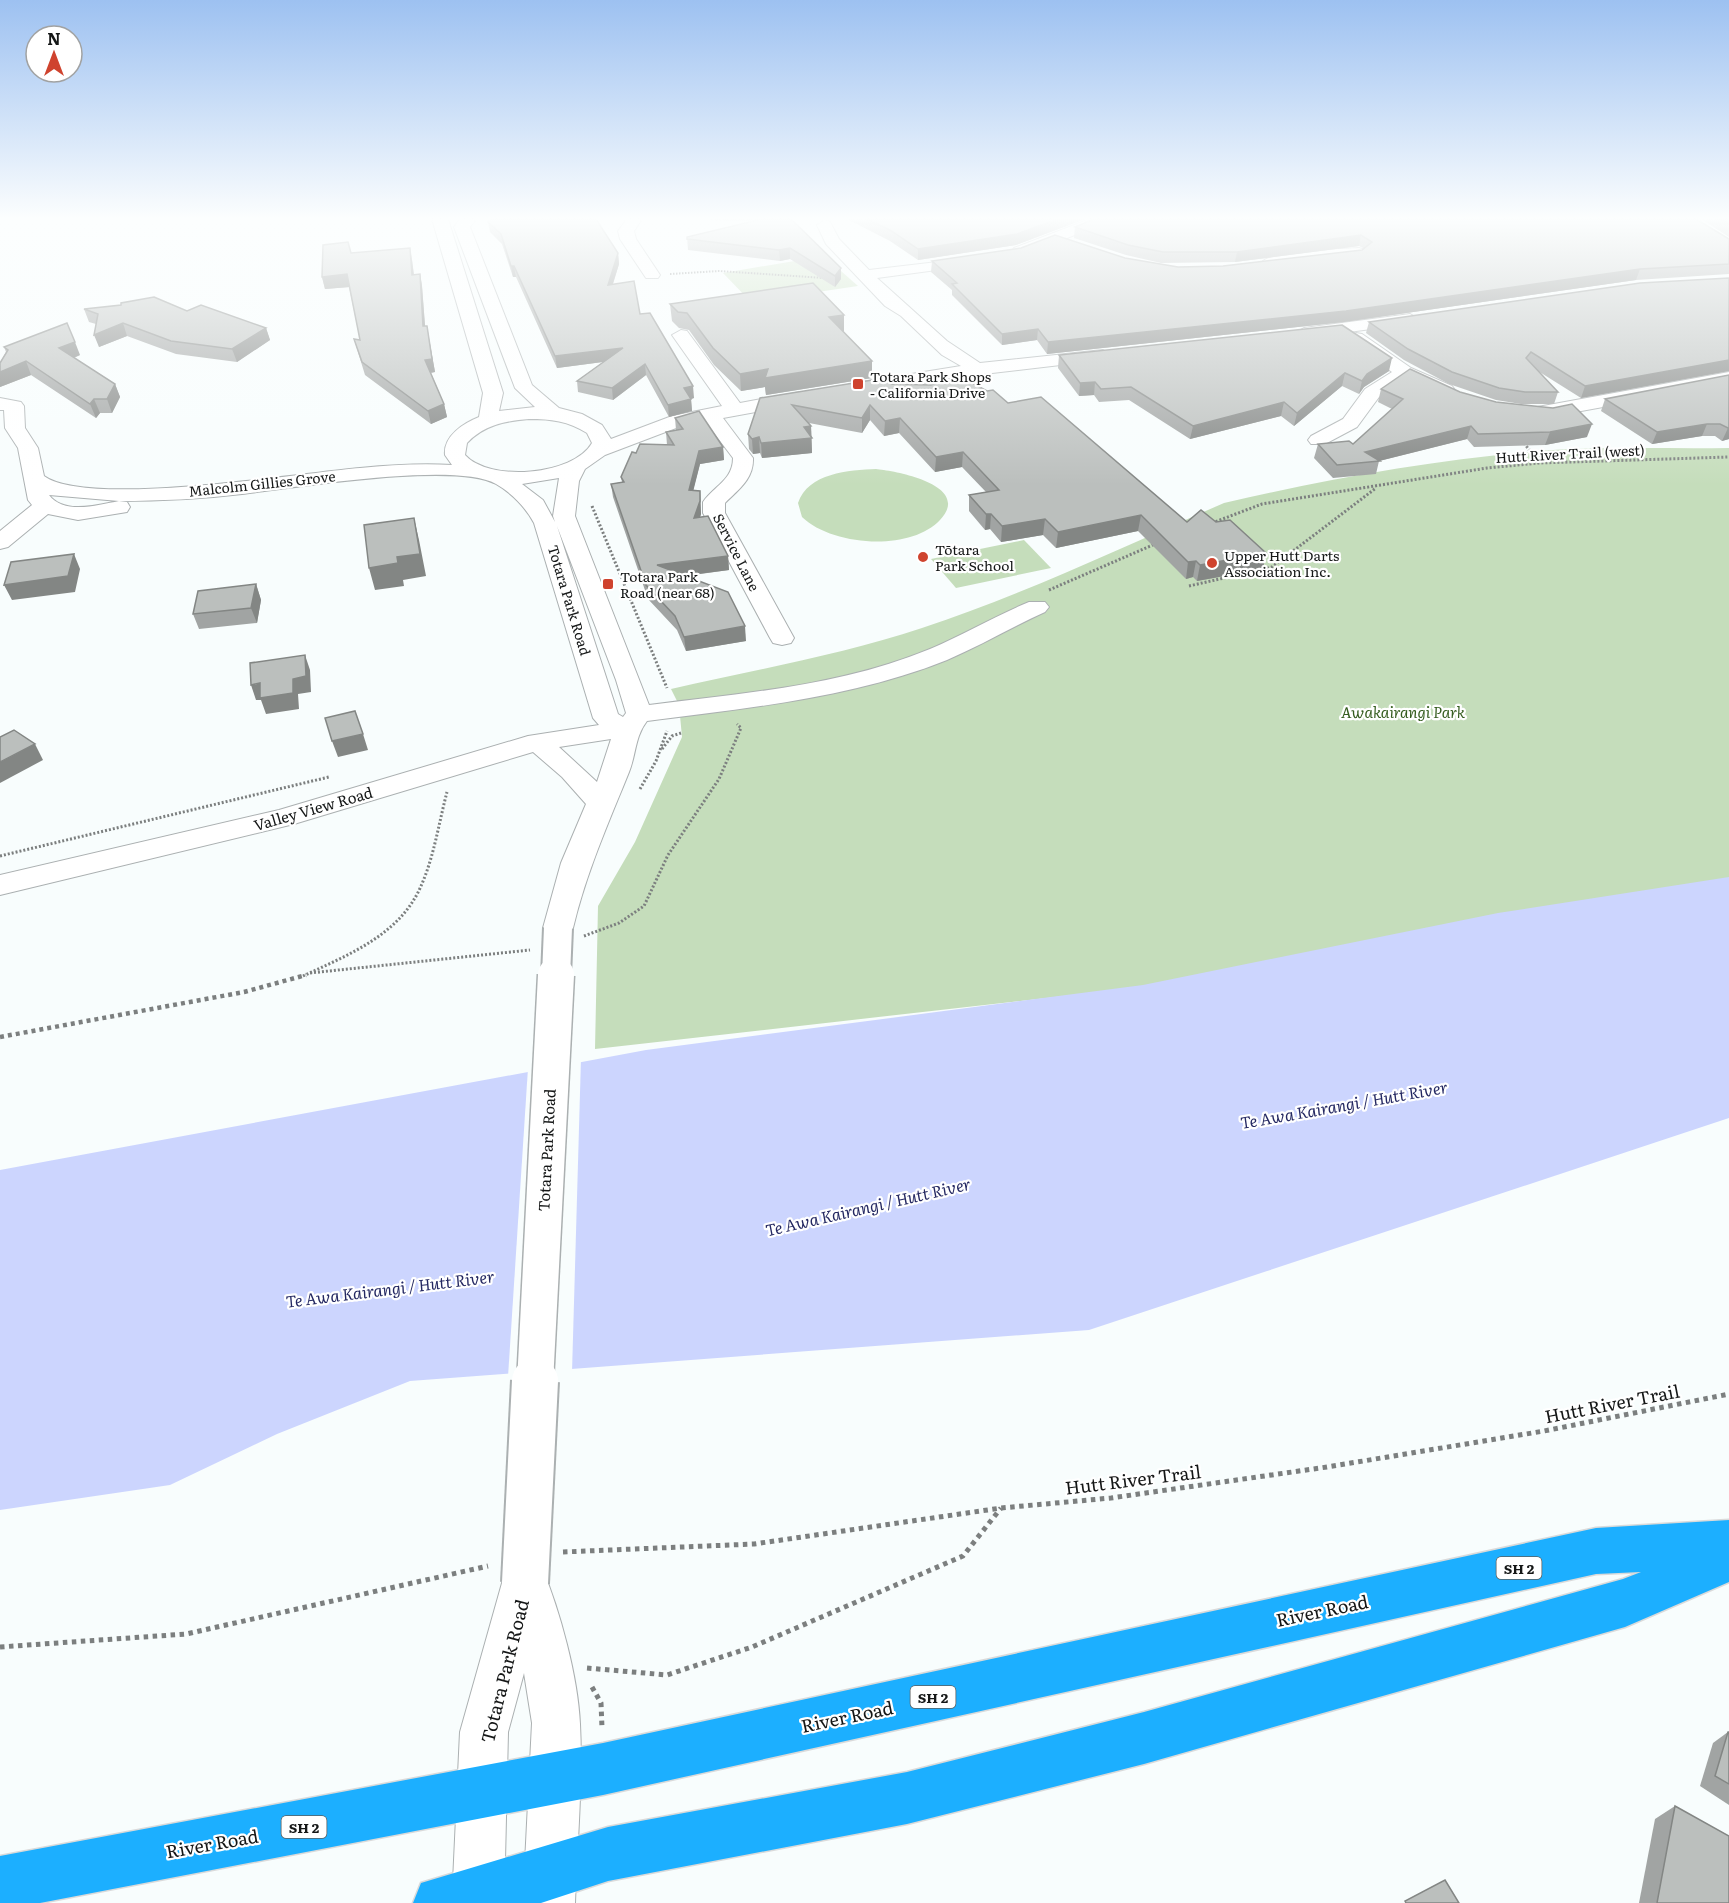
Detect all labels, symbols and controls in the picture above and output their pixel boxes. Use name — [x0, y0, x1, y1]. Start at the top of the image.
north arrow — [24, 24, 84, 84]
text: N — [47, 26, 61, 50]
place label: Totara Park Shops - California Drive — [870, 366, 991, 402]
marker: Totara Park Shops - California Drive — [851, 377, 865, 391]
street label: Hutt River Trail (west) — [1495, 439, 1645, 467]
street label: Malcolm Gillies Grove — [188, 465, 336, 501]
street label: Service Lane — [709, 510, 765, 594]
place label: Tōtara Park School — [935, 539, 1014, 575]
street label: Totara Park Road — [544, 542, 596, 658]
place label: Upper Hutt Darts Association Inc. — [1224, 545, 1339, 581]
marker: Tōtara Park School — [916, 550, 930, 564]
marker: Upper Hutt Darts Association Inc. — [1205, 556, 1219, 570]
place label: Totara Park Road (near 68) — [620, 566, 715, 602]
marker: Totara Park Road (near 68) — [601, 577, 615, 591]
park label: Awakairangi Park — [1341, 700, 1466, 723]
street label: Valley View Road — [251, 780, 375, 836]
water label: Te Awa Kairangi / Hutt River — [1239, 1074, 1449, 1134]
street label: Totara Park Road — [531, 1088, 561, 1212]
water label: Te Awa Kairangi / Hutt River — [763, 1171, 973, 1241]
water label: Te Awa Kairangi / Hutt River — [284, 1263, 496, 1313]
street label: Hutt River Trail — [1542, 1377, 1682, 1429]
street label: Hutt River Trail — [1063, 1457, 1203, 1501]
road number: SH 2 — [1496, 1557, 1541, 1579]
street label: River Road — [1273, 1587, 1371, 1633]
street label: Totara Park Road — [473, 1596, 535, 1746]
road number: SH 2 — [910, 1686, 956, 1708]
street label: River Road — [798, 1693, 896, 1739]
road number: SH 2 — [282, 1816, 326, 1838]
street label: River Road — [164, 1822, 260, 1864]

